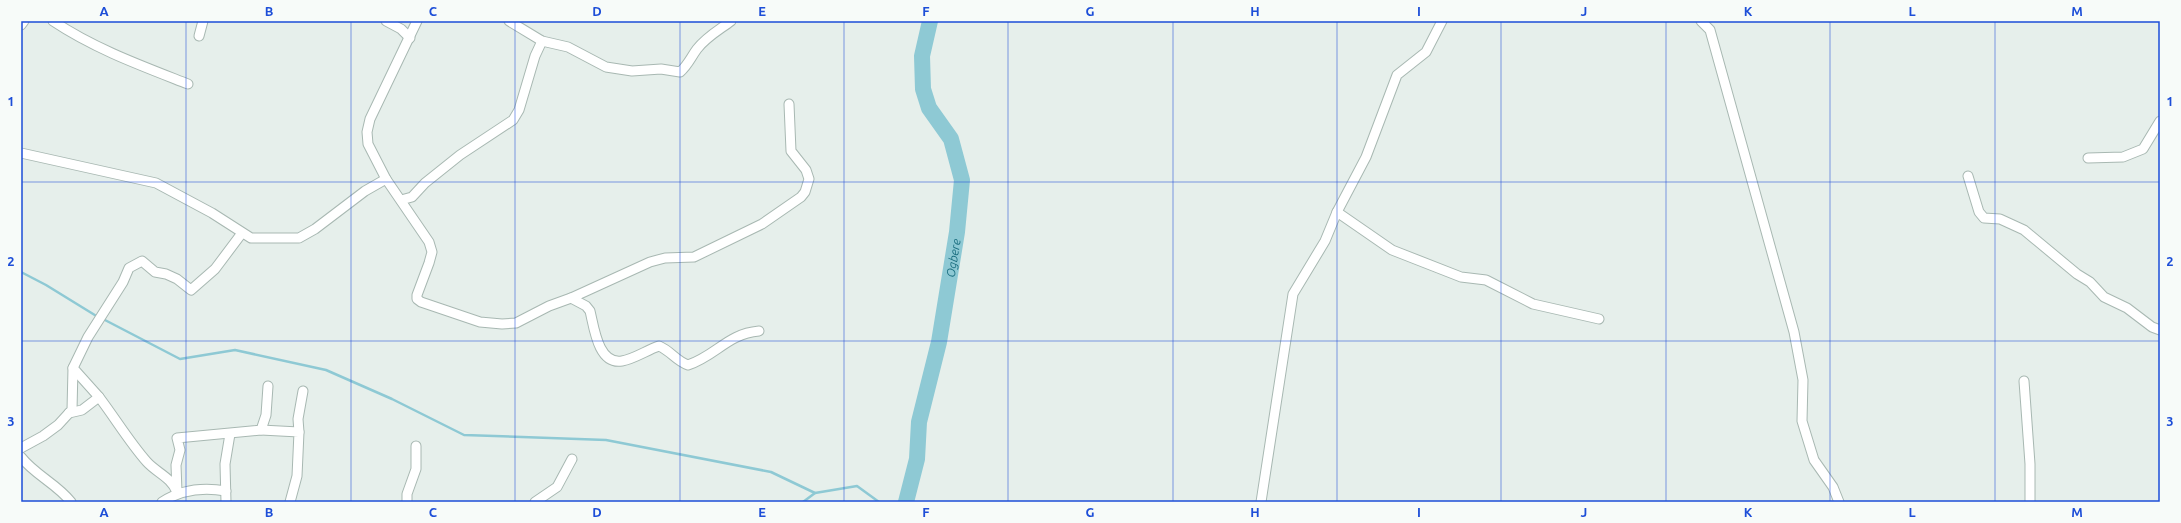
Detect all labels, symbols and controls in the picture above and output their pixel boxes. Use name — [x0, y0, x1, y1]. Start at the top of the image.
text: A — [99, 4, 109, 18]
text: B — [265, 4, 274, 18]
text: C — [429, 4, 438, 18]
text: D — [592, 4, 602, 18]
text: E — [758, 4, 766, 18]
text: F — [922, 4, 930, 18]
text: G — [1086, 4, 1095, 18]
text: H — [1250, 4, 1260, 18]
text: I — [1417, 4, 1421, 18]
text: J — [1581, 4, 1587, 18]
text: K — [1744, 4, 1753, 18]
text: L — [1908, 4, 1916, 18]
text: M — [2071, 4, 2083, 18]
text: 1 — [7, 94, 15, 108]
text: 1 — [2166, 94, 2174, 108]
water label: Ogbere — [943, 238, 962, 278]
text: 2 — [7, 254, 15, 268]
text: 2 — [2166, 254, 2174, 268]
text: 3 — [7, 414, 15, 428]
text: 3 — [2166, 414, 2174, 428]
text: A — [99, 505, 109, 519]
text: B — [265, 505, 274, 519]
text: C — [429, 505, 438, 519]
text: D — [592, 505, 602, 519]
text: E — [758, 505, 766, 519]
text: F — [922, 505, 930, 519]
text: G — [1086, 505, 1095, 519]
text: H — [1250, 505, 1260, 519]
text: I — [1417, 505, 1421, 519]
text: J — [1581, 505, 1587, 519]
text: K — [1744, 505, 1753, 519]
text: L — [1908, 505, 1916, 519]
text: M — [2071, 505, 2083, 519]

